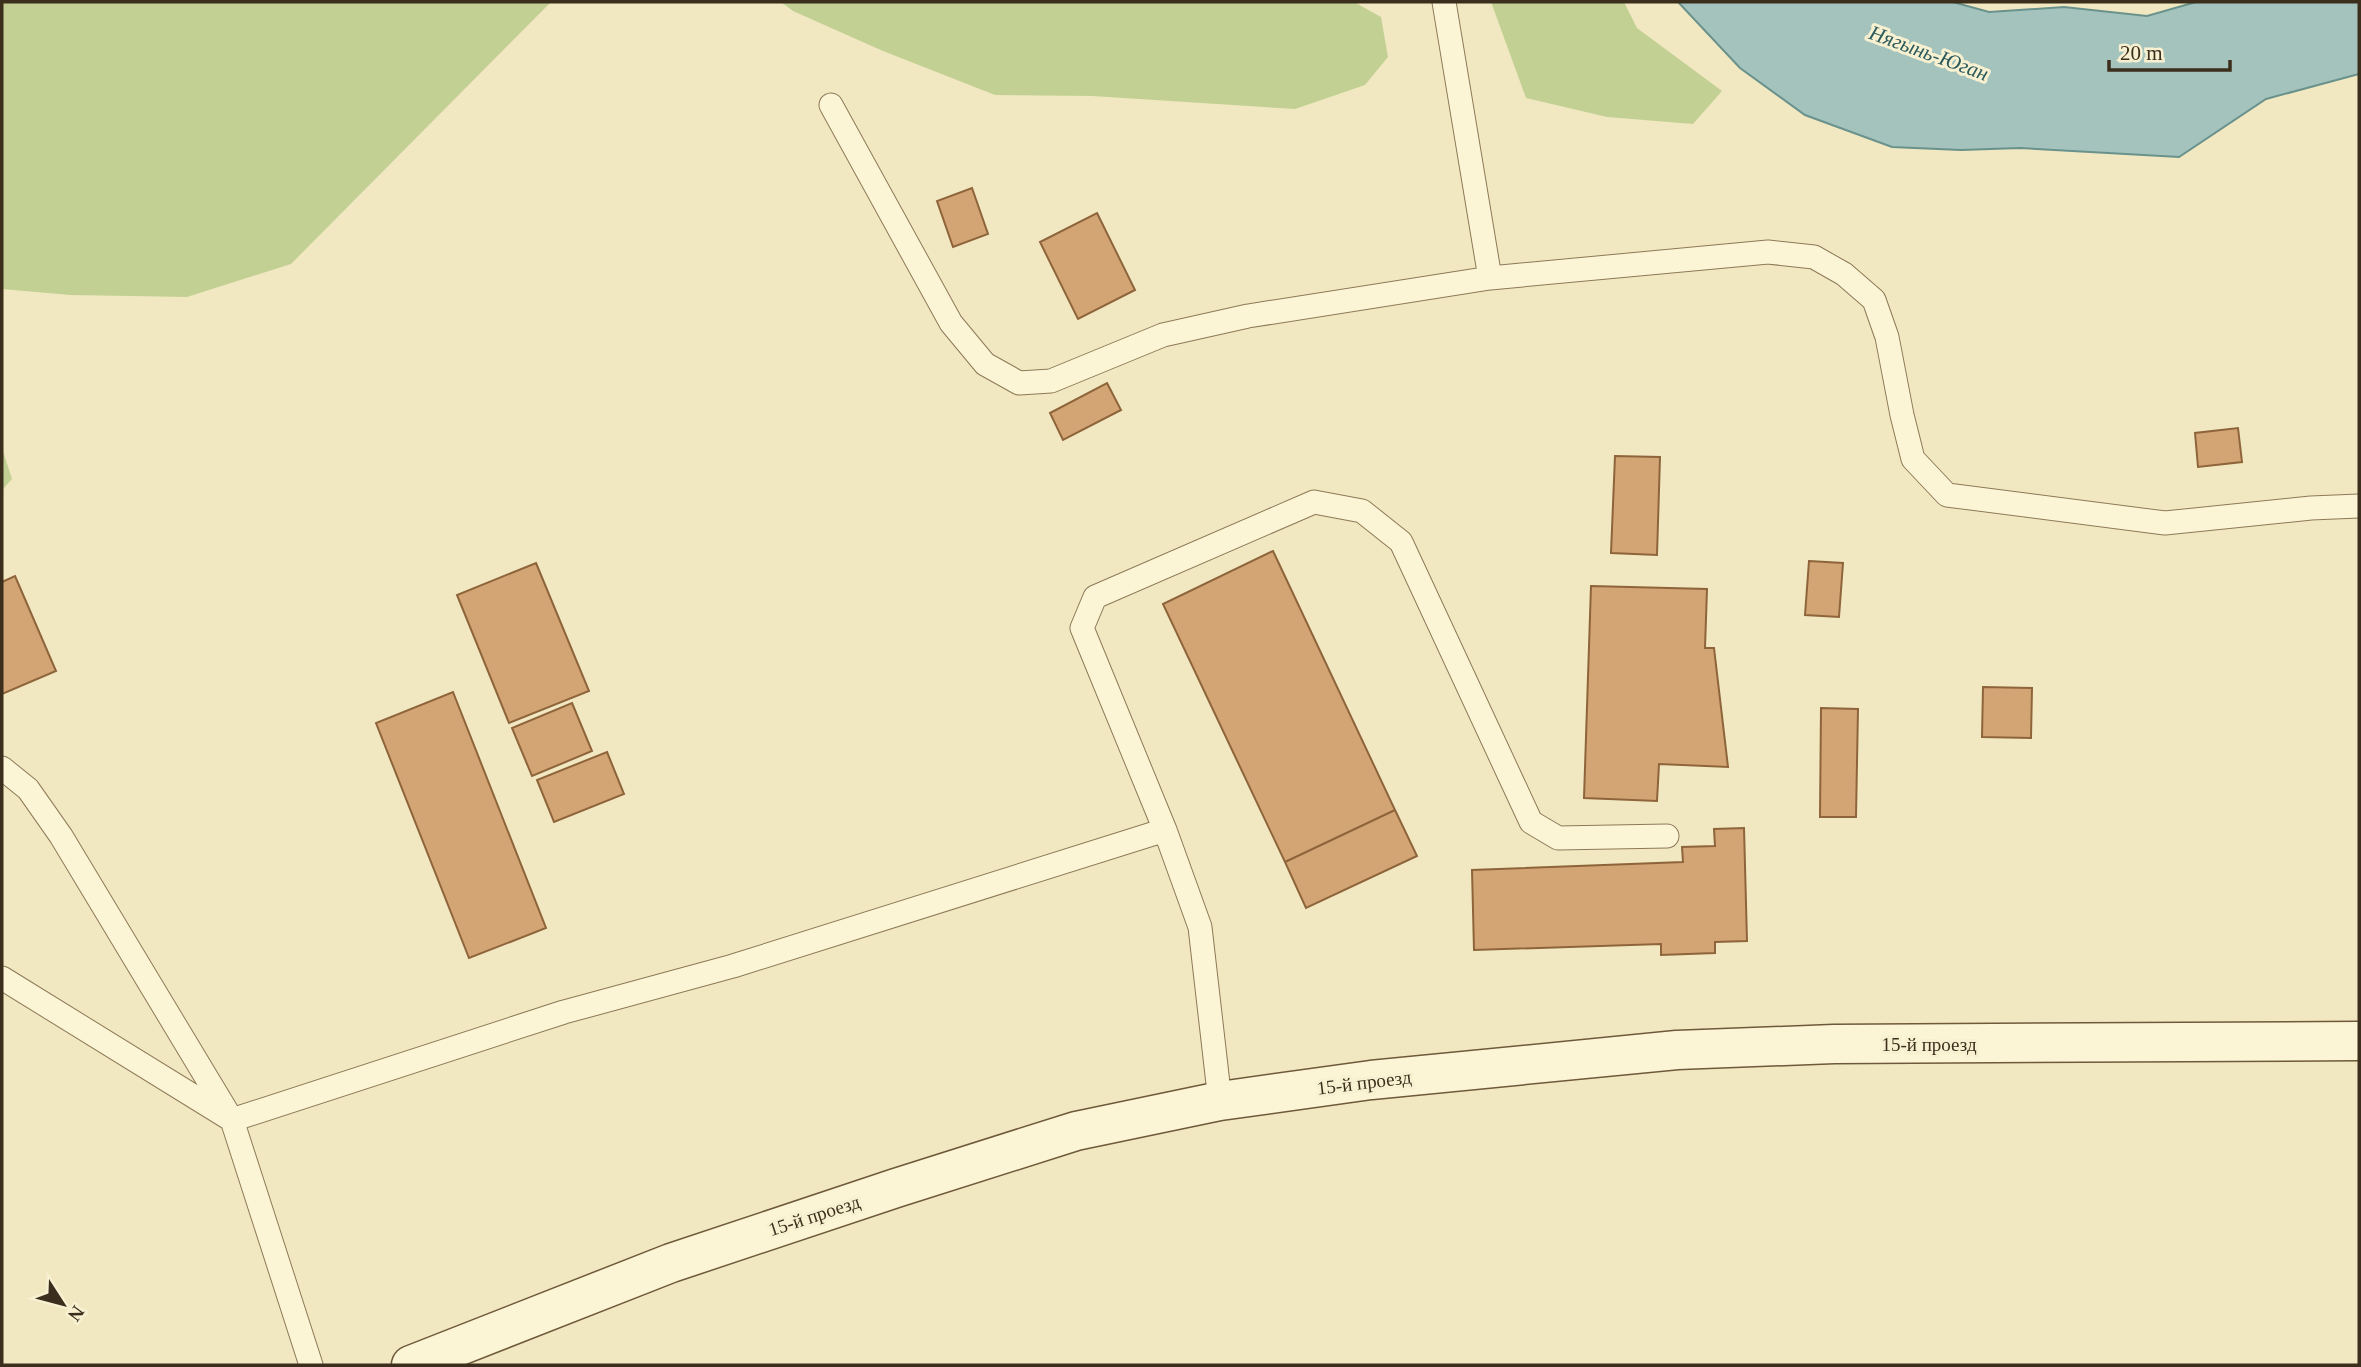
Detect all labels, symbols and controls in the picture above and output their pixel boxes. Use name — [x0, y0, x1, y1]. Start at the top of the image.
water label: Нягынь-Юган — [1865, 20, 1992, 86]
scale bar — [2109, 28, 2230, 72]
text: 20 m — [2120, 41, 2163, 65]
street label: 15-й проезд — [1881, 1034, 1977, 1055]
street label: 15-й проезд — [1316, 1066, 1413, 1099]
street label: 15-й проезд — [766, 1191, 863, 1240]
north arrow — [28, 1269, 98, 1339]
text: N — [64, 1302, 89, 1326]

